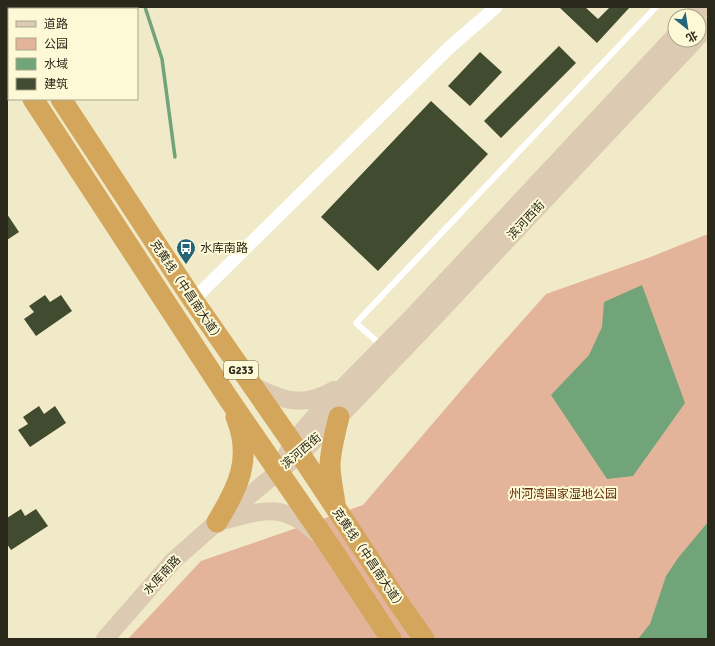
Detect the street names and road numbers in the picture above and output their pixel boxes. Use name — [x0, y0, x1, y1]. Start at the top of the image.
street label: 滨河西街 — [505, 198, 548, 243]
street label: 克黄线（中昌南大道） — [147, 237, 226, 345]
road number: G233 — [224, 361, 258, 379]
street label: 滨河西街 — [278, 430, 325, 473]
street label: 克黄线（中昌南大道） — [329, 505, 408, 613]
street label: 水库南路 — [141, 553, 184, 598]

